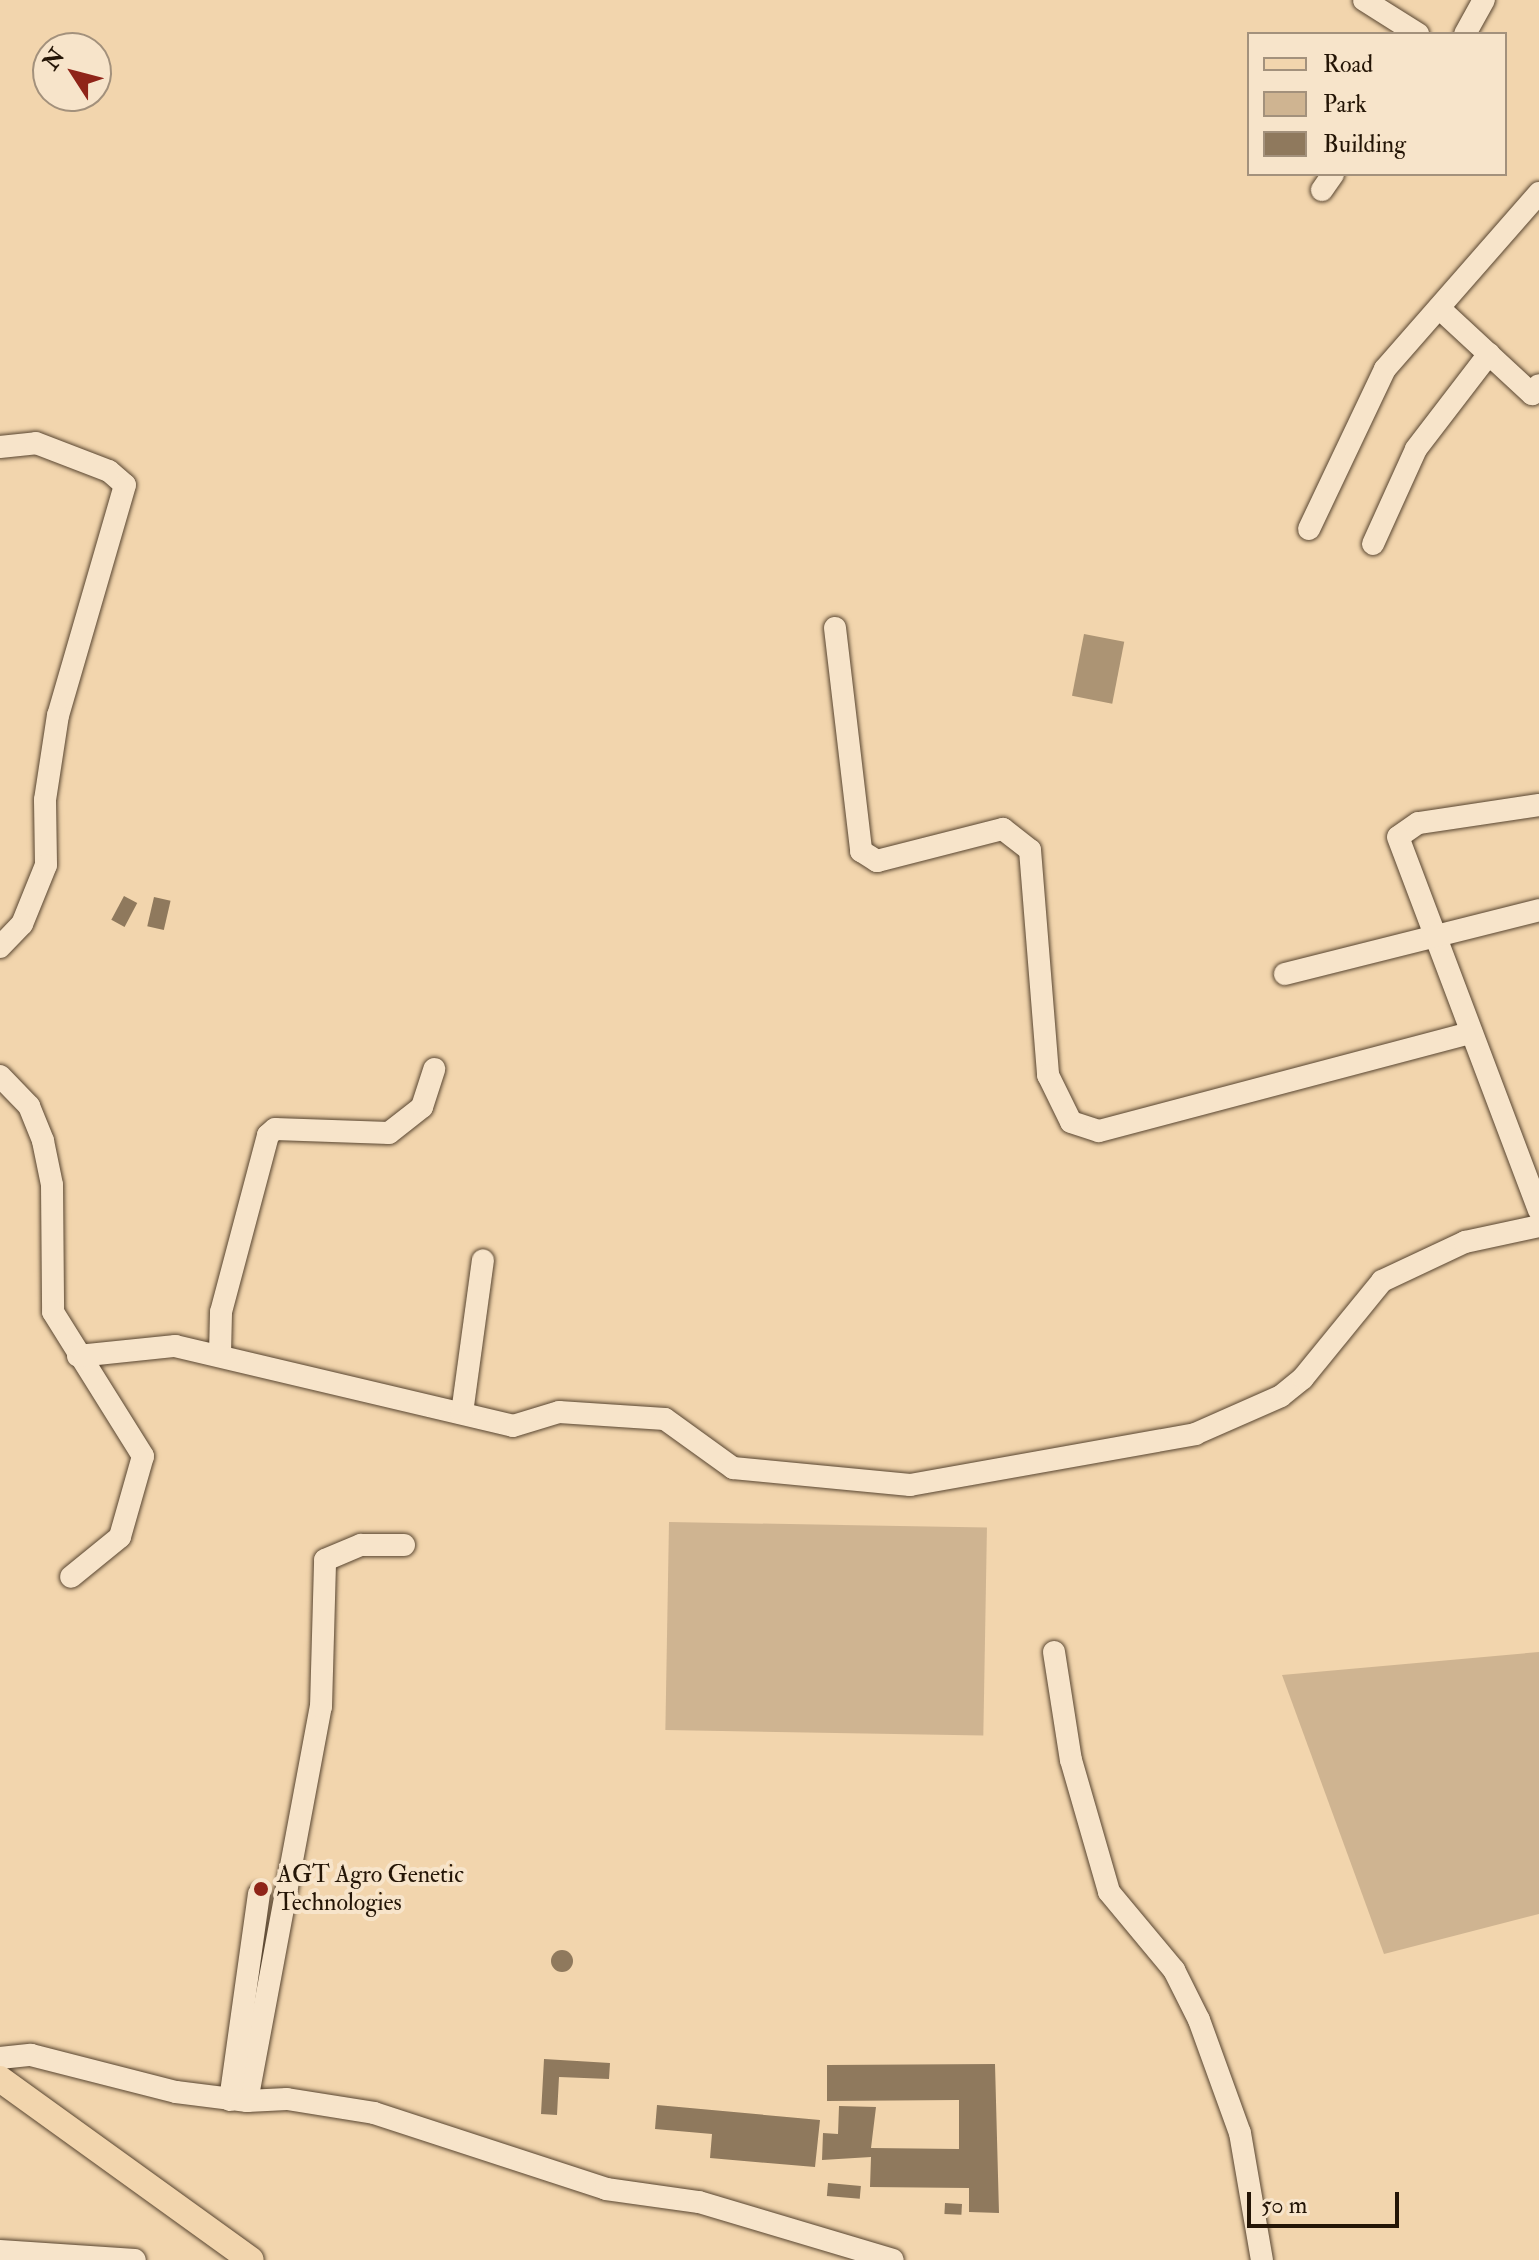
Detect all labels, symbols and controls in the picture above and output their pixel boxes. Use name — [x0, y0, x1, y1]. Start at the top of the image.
north arrow — [32, 32, 112, 112]
legend — [1247, 32, 1507, 176]
text: N — [37, 43, 71, 75]
text: Road — [1323, 49, 1373, 80]
text: Park — [1323, 89, 1367, 120]
text: Building — [1323, 129, 1406, 160]
place label: AGT Agro Genetic Technologies — [277, 1861, 464, 1917]
marker: AGT Agro Genetic Technologies — [252, 1880, 270, 1898]
scale bar — [1251, 2176, 1403, 2226]
text: 50 m — [1261, 2190, 1307, 2221]

